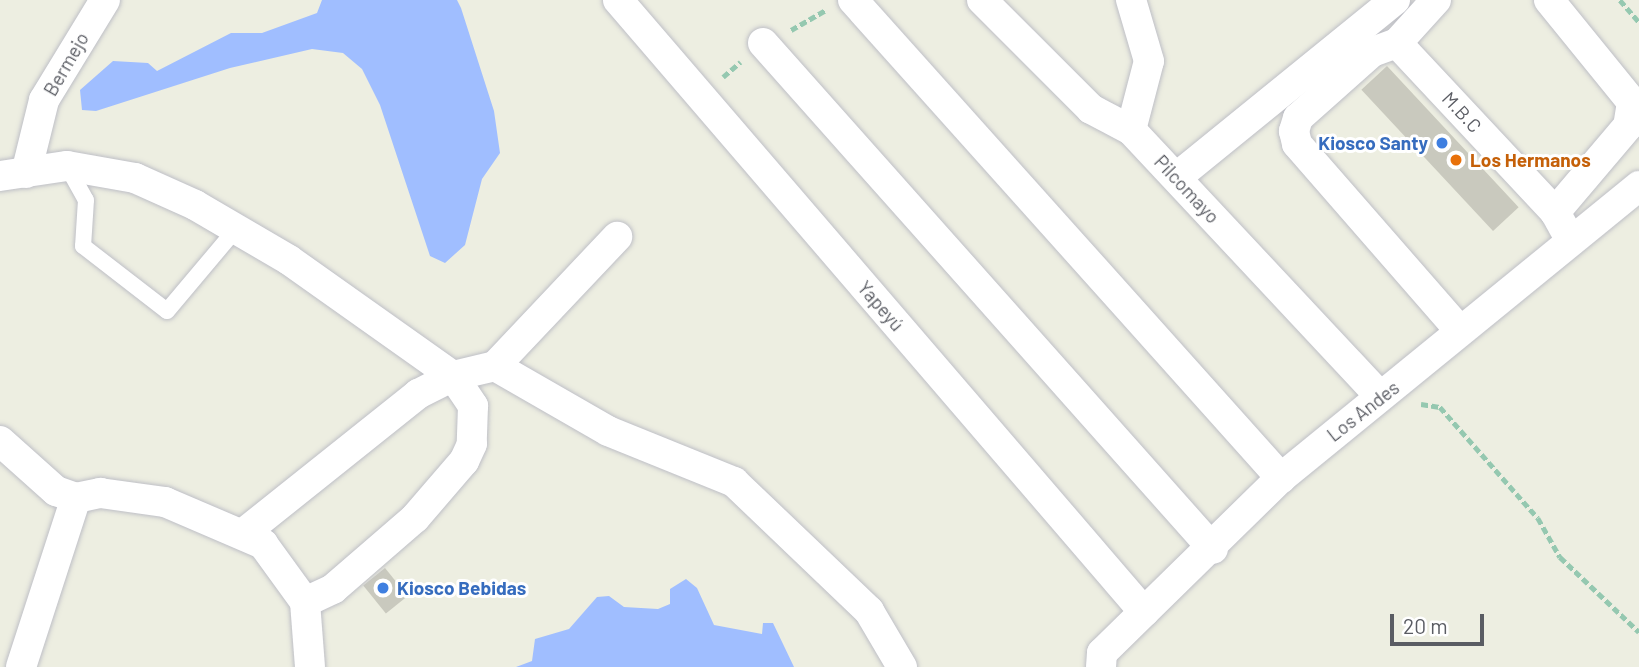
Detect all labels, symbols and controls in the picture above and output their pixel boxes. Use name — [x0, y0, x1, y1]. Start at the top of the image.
street label: Bermejo — [39, 28, 93, 100]
street label: M.B.C — [1438, 87, 1486, 137]
place label: Kiosco Santy — [1318, 132, 1428, 154]
marker: Kiosco Santy — [1434, 135, 1450, 151]
place label: Los Hermanos — [1470, 149, 1591, 171]
street label: Pilcomayo — [1150, 150, 1224, 228]
marker: Los Hermanos — [1448, 152, 1464, 168]
street label: Yapeyú — [853, 276, 909, 336]
street label: Los Andes — [1322, 376, 1404, 446]
place label: Kiosco Bebidas — [397, 577, 526, 599]
marker: Kiosco Bebidas — [375, 580, 391, 596]
scale bar — [1394, 600, 1488, 644]
text: 20 m — [1403, 613, 1448, 638]

